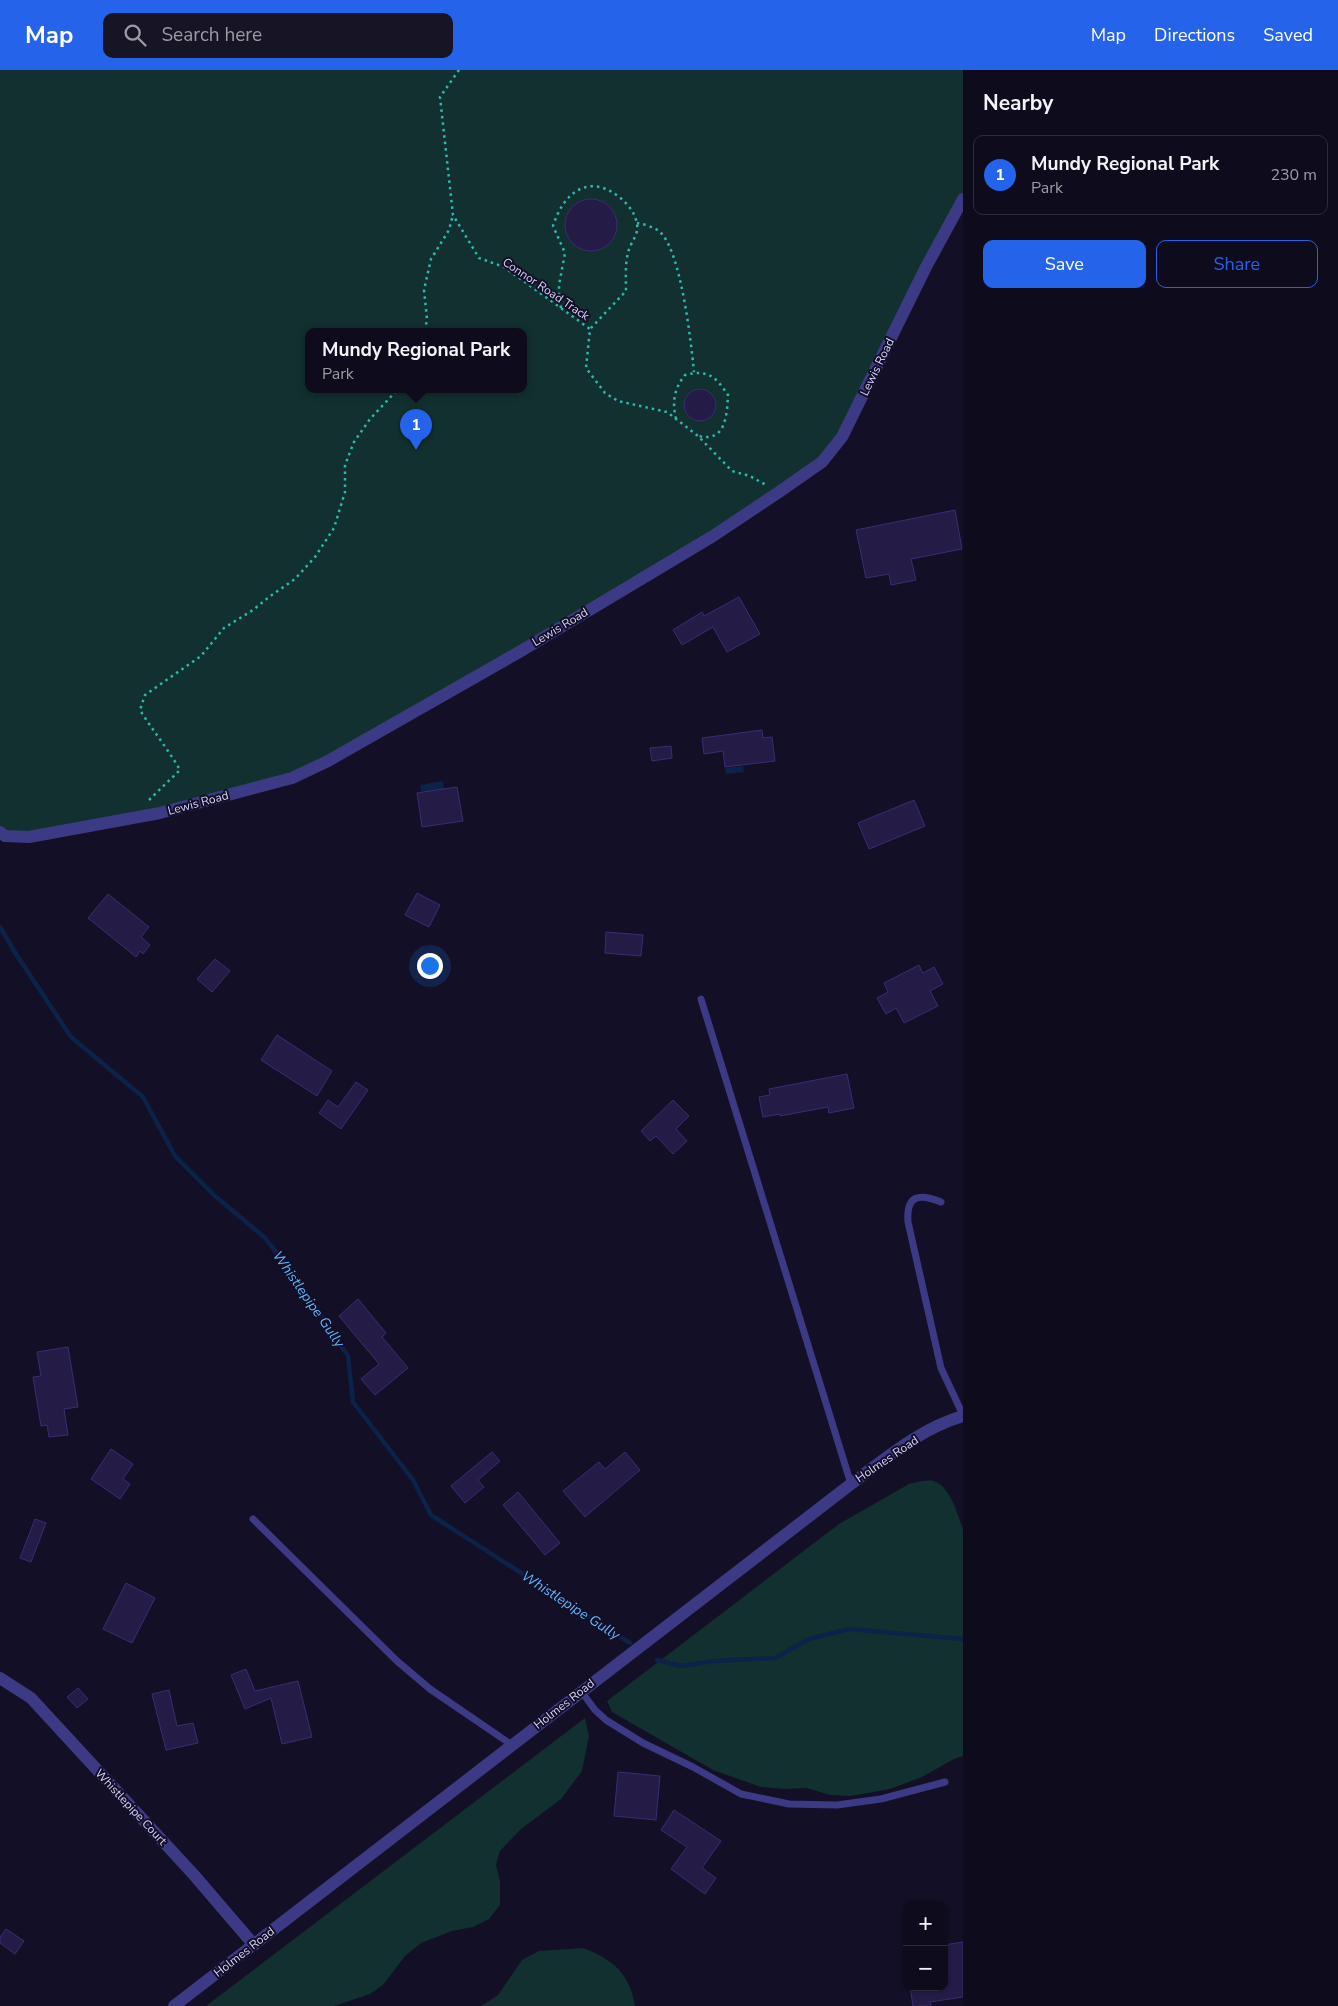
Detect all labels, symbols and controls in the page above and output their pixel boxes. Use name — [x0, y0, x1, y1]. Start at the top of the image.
search box — [103, 13, 453, 58]
text: Map — [25, 19, 73, 51]
icon: search — [121, 21, 149, 49]
text: Search here — [161, 22, 262, 48]
text: Map — [1091, 23, 1126, 47]
text: Directions — [1154, 23, 1235, 47]
text: Saved — [1263, 23, 1313, 47]
text: Nearby — [983, 89, 1053, 117]
text: Mundy Regional Park — [1031, 151, 1219, 177]
text: 1 — [995, 164, 1005, 186]
text: 230 m — [1270, 164, 1317, 186]
text: Park — [1031, 177, 1063, 199]
button: Save — [983, 240, 1146, 288]
button: Share — [1156, 240, 1318, 288]
street label: Connor Road Track — [499, 254, 593, 325]
popup — [305, 328, 527, 393]
street label: Lewis Road — [856, 335, 898, 399]
text: Mundy Regional Park — [322, 337, 510, 363]
text: Park — [322, 363, 354, 385]
pin: 1 — [400, 409, 432, 450]
street label: Lewis Road — [529, 604, 591, 650]
street label: Lewis Road — [166, 787, 230, 819]
your location — [417, 953, 443, 979]
water label: Whistlepipe Gully — [268, 1247, 349, 1352]
street label: Holmes Road — [852, 1432, 922, 1486]
water label: Whistlepipe Gully — [518, 1566, 624, 1645]
street label: Holmes Road — [530, 1675, 598, 1733]
street label: Whistlepipe Court — [91, 1765, 171, 1849]
map controls — [903, 1901, 948, 1991]
button: + — [903, 1901, 948, 1946]
street label: Holmes Road — [210, 1923, 278, 1981]
button: − — [903, 1946, 948, 1991]

